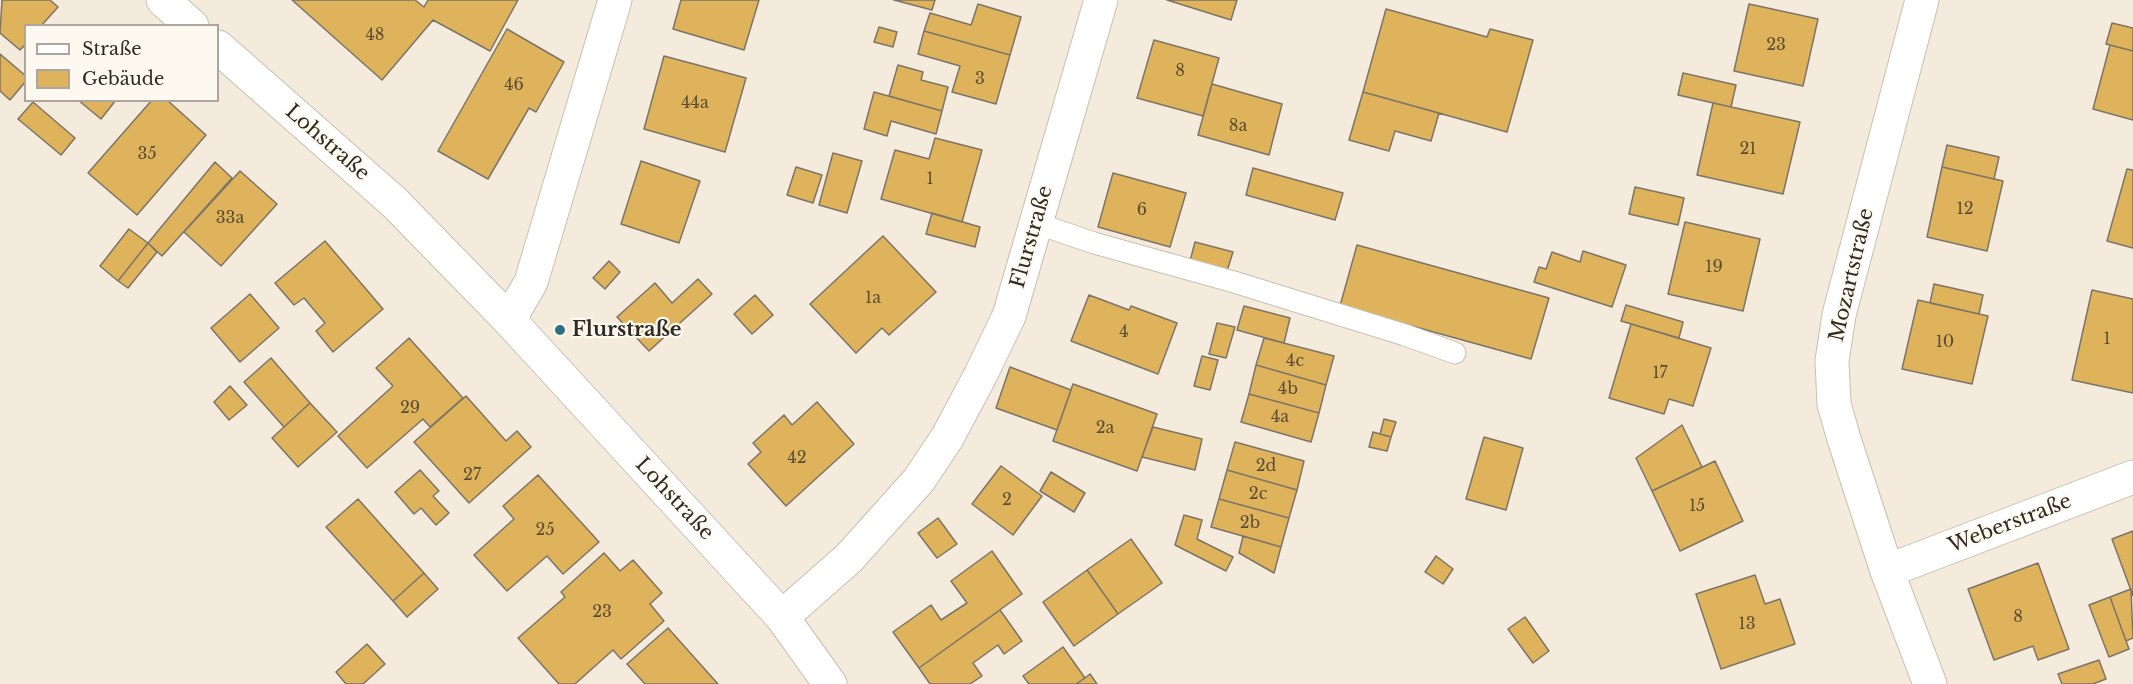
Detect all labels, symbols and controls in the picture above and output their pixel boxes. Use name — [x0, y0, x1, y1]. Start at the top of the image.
legend — [24, 24, 219, 102]
house number: 48 — [365, 25, 385, 45]
house number: 23 — [1766, 35, 1786, 55]
text: Straße — [82, 38, 142, 60]
house number: 8 — [1175, 61, 1185, 81]
text: Gebäude — [82, 68, 164, 90]
house number: 3 — [975, 69, 985, 89]
house number: 46 — [504, 75, 524, 95]
house number: 44a — [681, 93, 709, 113]
street label: Lohstraße — [280, 100, 374, 186]
house number: 8a — [1229, 116, 1247, 136]
house number: 21 — [1740, 139, 1756, 159]
house number: 35 — [138, 144, 156, 164]
house number: 1 — [926, 169, 934, 189]
street label: Flurstraße — [1006, 183, 1058, 291]
house number: 12 — [1957, 199, 1973, 219]
house number: 6 — [1137, 200, 1147, 220]
street label: Mozartstraße — [1825, 206, 1879, 344]
house number: 33a — [216, 208, 244, 228]
house number: 19 — [1705, 257, 1723, 277]
house number: 1a — [865, 288, 881, 308]
place label: Flurstraße — [572, 318, 681, 342]
house number: 4 — [1119, 322, 1129, 342]
marker: Flurstraße — [553, 323, 567, 337]
house number: 1 — [2103, 329, 2111, 349]
house number: 10 — [1936, 332, 1954, 352]
house number: 4c — [1286, 351, 1304, 371]
house number: 17 — [1652, 363, 1668, 383]
house number: 4b — [1278, 379, 1298, 399]
house number: 29 — [400, 398, 420, 418]
house number: 4a — [1271, 407, 1289, 427]
house number: 2a — [1096, 418, 1114, 438]
house number: 42 — [787, 448, 807, 468]
street label: Lohstraße — [630, 453, 718, 545]
house number: 2d — [1256, 456, 1276, 476]
house number: 27 — [463, 465, 481, 485]
house number: 2c — [1249, 484, 1267, 504]
house number: 2 — [1002, 490, 1012, 510]
street label: Weberstraße — [1945, 490, 2075, 558]
house number: 15 — [1689, 496, 1705, 516]
house number: 2b — [1240, 513, 1260, 533]
house number: 25 — [536, 520, 554, 540]
house number: 23 — [592, 602, 612, 622]
house number: 8 — [2013, 607, 2023, 627]
house number: 13 — [1739, 614, 1755, 634]

